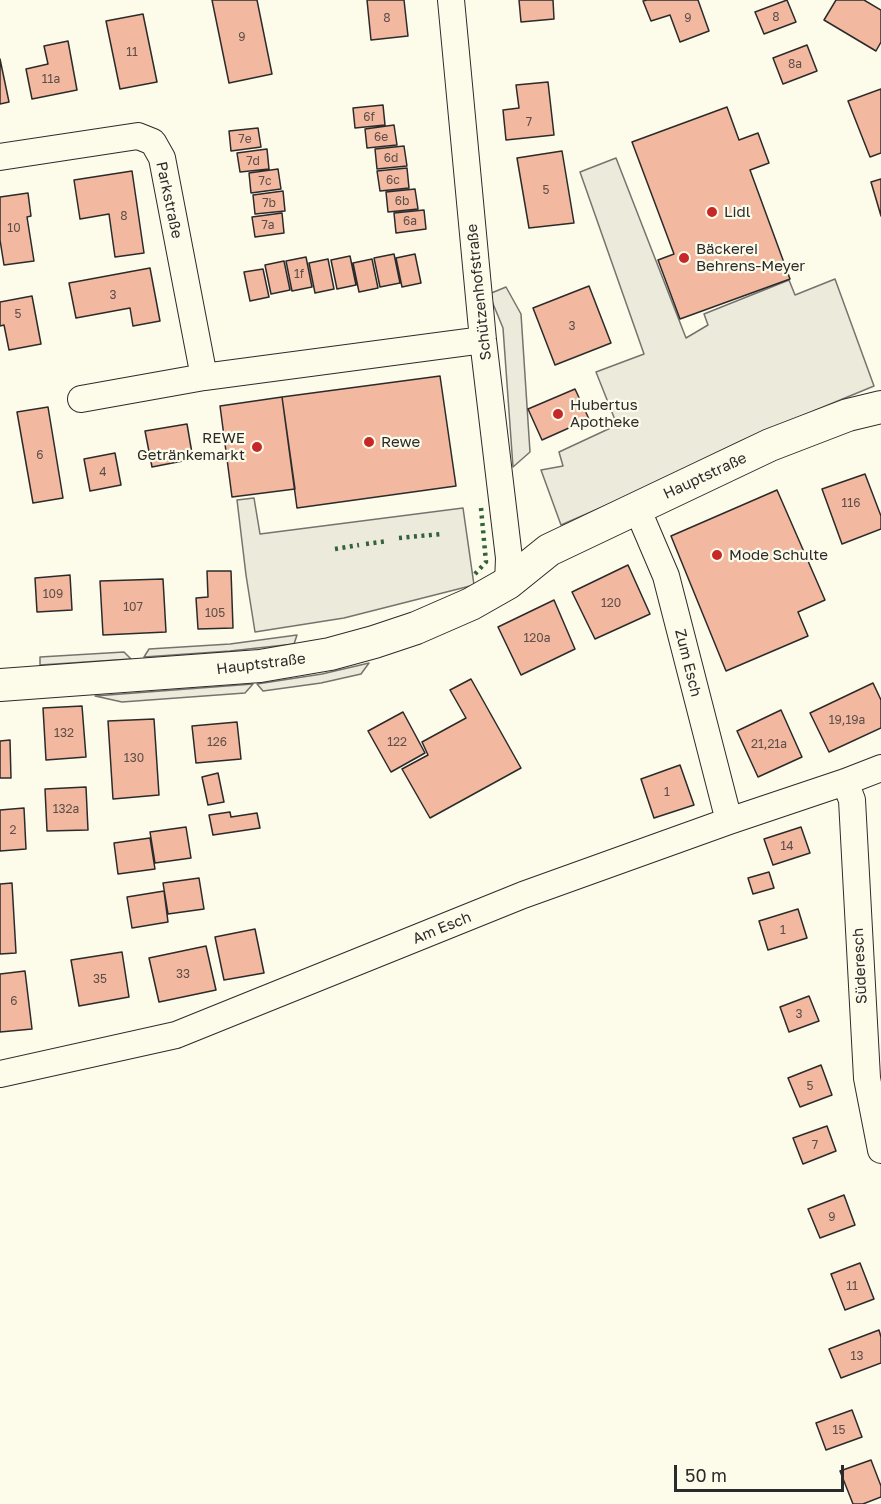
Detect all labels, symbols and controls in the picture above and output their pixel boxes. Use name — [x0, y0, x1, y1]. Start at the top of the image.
house number: 8 — [772, 10, 780, 24]
house number: 8 — [383, 11, 391, 25]
house number: 9 — [684, 11, 692, 25]
house number: 9 — [238, 30, 246, 44]
house number: 11 — [126, 45, 138, 59]
house number: 8a — [788, 57, 802, 71]
house number: 11a — [42, 72, 60, 86]
house number: 6f — [363, 110, 375, 124]
house number: 7 — [526, 115, 532, 129]
house number: 6e — [374, 130, 388, 144]
house number: 7e — [238, 132, 252, 146]
house number: 6d — [384, 151, 398, 165]
house number: 7d — [246, 154, 260, 168]
street label: Parkstraße — [152, 160, 186, 240]
house number: 6c — [386, 173, 400, 187]
house number: 7c — [259, 174, 271, 188]
house number: 5 — [543, 183, 549, 197]
house number: 6b — [395, 194, 409, 208]
house number: 7b — [262, 196, 276, 210]
place label: Lidl — [724, 203, 751, 221]
marker: Lidl — [705, 205, 719, 219]
house number: 8 — [120, 209, 128, 223]
house number: 6a — [403, 214, 417, 228]
house number: 7a — [261, 218, 275, 232]
house number: 10 — [7, 221, 21, 235]
street label: Schützenhofstraße — [463, 223, 495, 361]
place label: Bäckerei Behrens-Meyer — [696, 240, 805, 275]
marker: Bäckerei Behrens-Meyer — [677, 251, 691, 265]
house number: 1f — [294, 267, 304, 281]
house number: 3 — [109, 288, 117, 302]
house number: 5 — [15, 307, 21, 321]
house number: 3 — [568, 319, 576, 333]
place label: Hubertus Apotheke — [570, 396, 639, 431]
marker: Hubertus Apotheke — [551, 407, 565, 421]
place label: REWE Getränkemarkt — [137, 429, 245, 464]
place label: Rewe — [381, 433, 420, 451]
marker: Rewe — [362, 435, 376, 449]
marker: REWE Getränkemarkt — [250, 440, 264, 454]
house number: 6 — [36, 448, 44, 462]
street label: Hauptstraße — [661, 449, 749, 503]
house number: 4 — [99, 465, 107, 479]
house number: 116 — [842, 496, 860, 510]
place label: Mode Schulte — [729, 546, 828, 564]
marker: Mode Schulte — [710, 548, 724, 562]
house number: 109 — [43, 587, 63, 601]
house number: 120 — [601, 596, 621, 610]
house number: 107 — [123, 600, 143, 614]
house number: 105 — [205, 606, 225, 620]
street label: Zum Esch — [671, 627, 705, 699]
house number: 120a — [524, 631, 550, 645]
street label: Hauptstraße — [215, 650, 307, 678]
house number: 19,19a — [829, 713, 865, 727]
house number: 132 — [54, 726, 74, 740]
house number: 126 — [207, 735, 227, 749]
house number: 122 — [387, 735, 407, 749]
house number: 21,21a — [751, 737, 787, 751]
house number: 130 — [124, 751, 144, 765]
house number: 1 — [664, 785, 670, 799]
house number: 132a — [53, 802, 79, 816]
house number: 2 — [10, 823, 16, 837]
house number: 14 — [780, 839, 794, 853]
street label: Am Esch — [410, 908, 474, 948]
house number: 1 — [780, 923, 786, 937]
street label: Süderesch — [849, 927, 871, 1005]
house number: 33 — [176, 967, 190, 981]
house number: 35 — [93, 972, 107, 986]
house number: 6 — [10, 994, 18, 1008]
house number: 3 — [795, 1007, 803, 1021]
house number: 5 — [807, 1079, 813, 1093]
house number: 7 — [812, 1138, 818, 1152]
house number: 9 — [828, 1210, 836, 1224]
house number: 11 — [846, 1279, 858, 1293]
house number: 13 — [851, 1349, 863, 1363]
house number: 15 — [833, 1423, 845, 1437]
scale bar — [677, 1453, 846, 1491]
text: 50 m — [685, 1464, 727, 1486]

